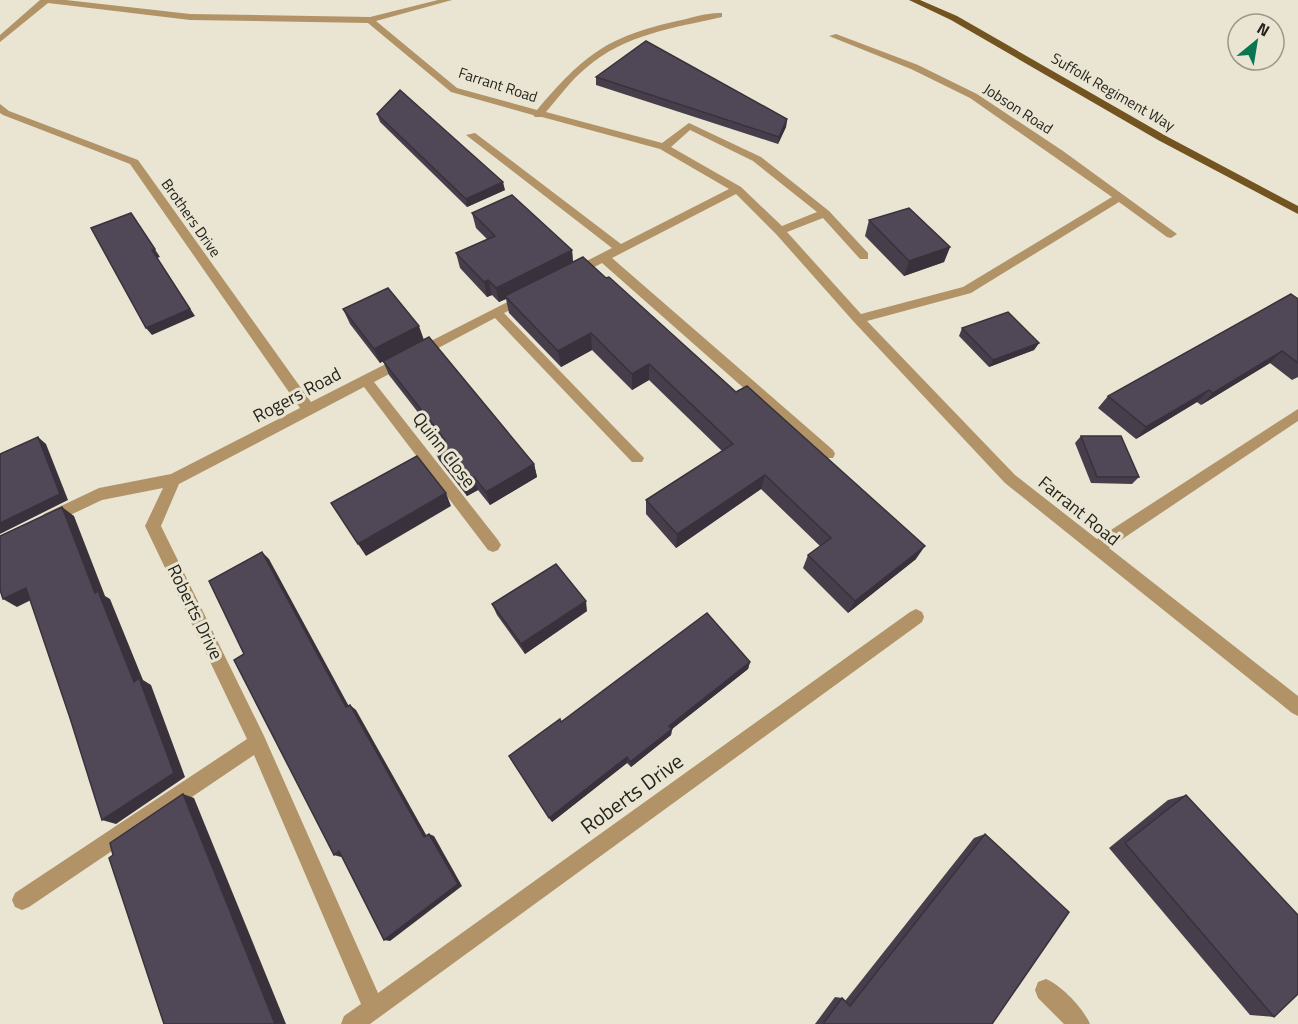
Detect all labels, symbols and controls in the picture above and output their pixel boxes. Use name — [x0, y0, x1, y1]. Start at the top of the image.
north arrow — [1226, 12, 1286, 72]
text: N — [1253, 16, 1274, 42]
street label: Suffolk Regiment Way — [1047, 47, 1180, 136]
street label: Farrant Road — [456, 61, 541, 108]
street label: Jobson Road — [979, 77, 1058, 140]
street label: Brothers Drive — [156, 174, 227, 262]
street label: Rogers Road — [248, 360, 346, 429]
street label: Quinn Close — [406, 406, 483, 493]
street label: Farrant Road — [1033, 469, 1126, 552]
street label: Roberts Drive — [161, 559, 230, 664]
street label: Roberts Drive — [573, 745, 690, 842]

